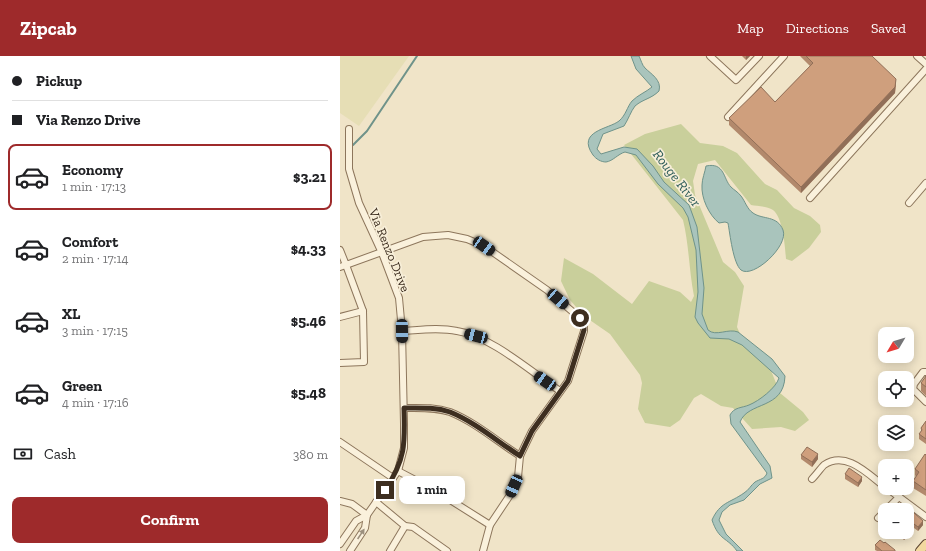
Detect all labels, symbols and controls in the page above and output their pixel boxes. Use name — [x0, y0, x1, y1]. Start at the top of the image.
text: Zipcab — [20, 17, 77, 40]
text: Map — [737, 20, 764, 37]
text: Directions — [786, 20, 849, 37]
text: Saved — [871, 20, 906, 37]
text: Pickup — [36, 72, 82, 90]
text: Via Renzo Drive — [36, 111, 140, 129]
water label: Rouge River — [649, 146, 704, 210]
icon: car — [14, 159, 50, 195]
text: Economy — [62, 161, 123, 179]
text: $3.21 — [293, 168, 326, 186]
text: 1 min · 17:13 — [62, 179, 126, 194]
street label: Via Renzo Drive — [366, 205, 413, 294]
icon: car — [14, 231, 50, 267]
text: Comfort — [62, 233, 118, 251]
car — [471, 234, 497, 258]
text: $4.33 — [291, 240, 326, 258]
text: 2 min · 17:14 — [62, 251, 129, 266]
car — [545, 287, 571, 311]
icon: car — [14, 303, 50, 339]
text: XL — [62, 305, 80, 323]
route start — [571, 309, 589, 327]
text: $5.46 — [291, 312, 326, 330]
car — [396, 319, 408, 343]
text: 3 min · 17:15 — [62, 323, 128, 338]
car — [463, 327, 489, 345]
north arrow — [878, 327, 914, 363]
map controls — [878, 327, 914, 539]
car — [532, 369, 558, 393]
button: locate — [878, 371, 914, 407]
icon: car — [14, 375, 50, 411]
text: Green — [62, 377, 102, 395]
text: $5.48 — [291, 384, 326, 402]
text: 4 min · 17:16 — [62, 395, 129, 410]
button: layers — [878, 415, 914, 451]
icon: cash — [12, 443, 34, 465]
text: Cash — [44, 445, 76, 463]
text: 380 m — [293, 447, 328, 462]
button: + — [878, 459, 914, 495]
car — [504, 473, 524, 499]
callout: 1 min — [399, 476, 465, 504]
route end — [376, 481, 394, 499]
text: 1 min — [417, 482, 447, 497]
button: Confirm — [12, 497, 328, 543]
button: − — [878, 503, 914, 539]
one-way arrow — [357, 529, 365, 539]

